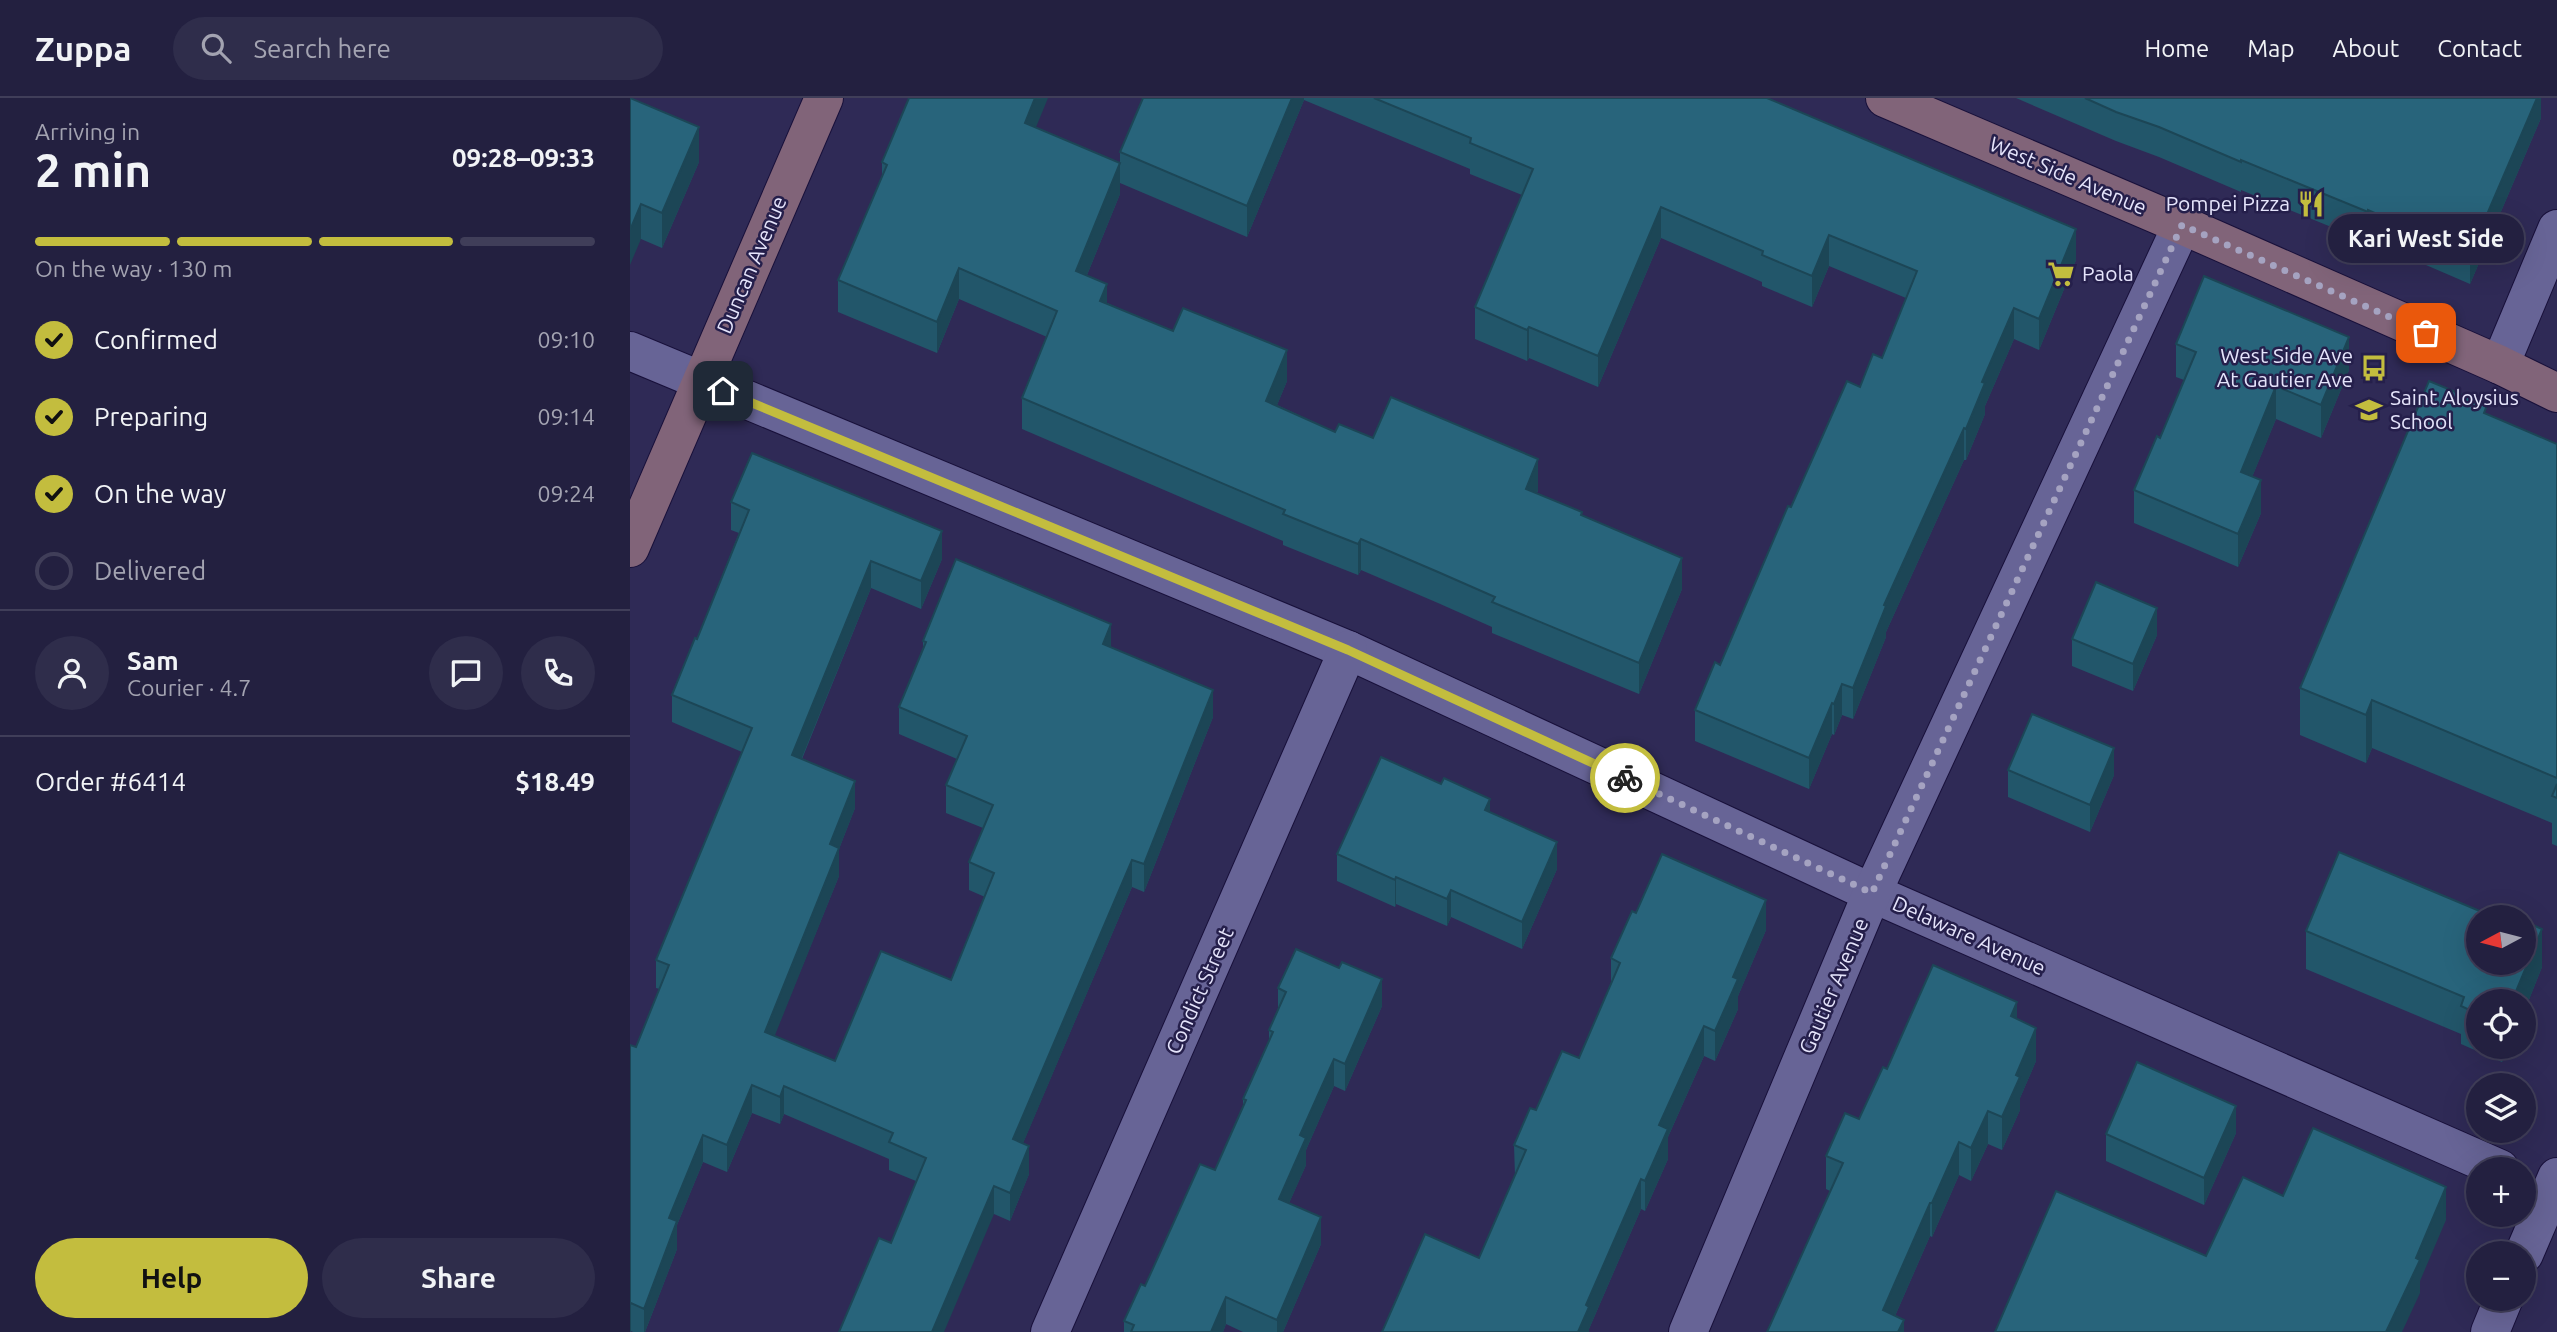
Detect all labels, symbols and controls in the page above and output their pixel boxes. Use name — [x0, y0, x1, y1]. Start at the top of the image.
search box — [173, 17, 663, 80]
icon: search — [197, 29, 235, 67]
text: Zuppa — [35, 30, 131, 67]
text: Search here — [253, 34, 391, 63]
text: Home — [2144, 35, 2209, 62]
text: Map — [2247, 35, 2294, 62]
text: About — [2332, 35, 2399, 62]
text: Contact — [2437, 35, 2522, 62]
text: Arriving in — [35, 119, 140, 144]
street label: West Side Avenue — [1986, 131, 2151, 219]
text: 09:28–09:33 — [452, 143, 595, 172]
text: 2 min — [35, 144, 151, 196]
restaurant icon: Pompei Pizza — [2296, 189, 2326, 219]
place label: Pompei Pizza — [2166, 191, 2290, 215]
street label: Duncan Avenue — [711, 192, 791, 337]
callout: Kari West Side — [2328, 214, 2524, 263]
text: Kari West Side — [2348, 226, 2504, 251]
text: On the way · 130 m — [35, 256, 232, 281]
supermarket icon: Paola — [2046, 259, 2076, 289]
place label: Paola — [2082, 261, 2134, 285]
pin — [2396, 303, 2456, 363]
icon: bag — [2407, 314, 2445, 352]
icon: check — [35, 321, 73, 359]
text: Confirmed — [94, 325, 218, 354]
text: 09:10 — [537, 327, 595, 352]
place label: West Side Ave At Gautier Ave — [2217, 343, 2353, 391]
bus stop icon: West Side Ave At Gautier Ave — [2359, 353, 2389, 383]
pin — [693, 361, 753, 421]
icon: home — [704, 372, 742, 410]
place label: Saint Aloysius School — [2390, 385, 2519, 433]
school or university icon: Saint Aloysius School — [2354, 395, 2384, 425]
icon: check — [35, 398, 73, 436]
text: Preparing — [94, 402, 208, 431]
text: 09:14 — [537, 404, 595, 429]
icon: check — [35, 475, 73, 513]
text: On the way — [94, 479, 226, 508]
text: 09:24 — [537, 481, 595, 506]
text: Delivered — [94, 556, 206, 585]
button: person — [35, 636, 109, 710]
button: chat — [429, 636, 503, 710]
button: phone — [521, 636, 595, 710]
text: Sam — [127, 646, 179, 675]
text: Courier · 4.7 — [127, 675, 251, 700]
courier — [1590, 743, 1660, 813]
icon: bike — [1606, 759, 1644, 797]
text: Order #6414 — [35, 767, 186, 796]
text: $18.49 — [515, 767, 595, 796]
street label: Delaware Avenue — [1889, 891, 2050, 980]
north arrow — [2466, 905, 2536, 975]
map controls — [2466, 905, 2536, 1311]
street label: Gautier Avenue — [1794, 914, 1872, 1057]
street label: Condict Street — [1160, 924, 1238, 1058]
button: locate — [2466, 989, 2536, 1059]
button: layers — [2466, 1073, 2536, 1143]
button: + — [2466, 1157, 2536, 1227]
button: Help — [35, 1238, 308, 1318]
button: Share — [322, 1238, 595, 1318]
button: − — [2466, 1241, 2536, 1311]

